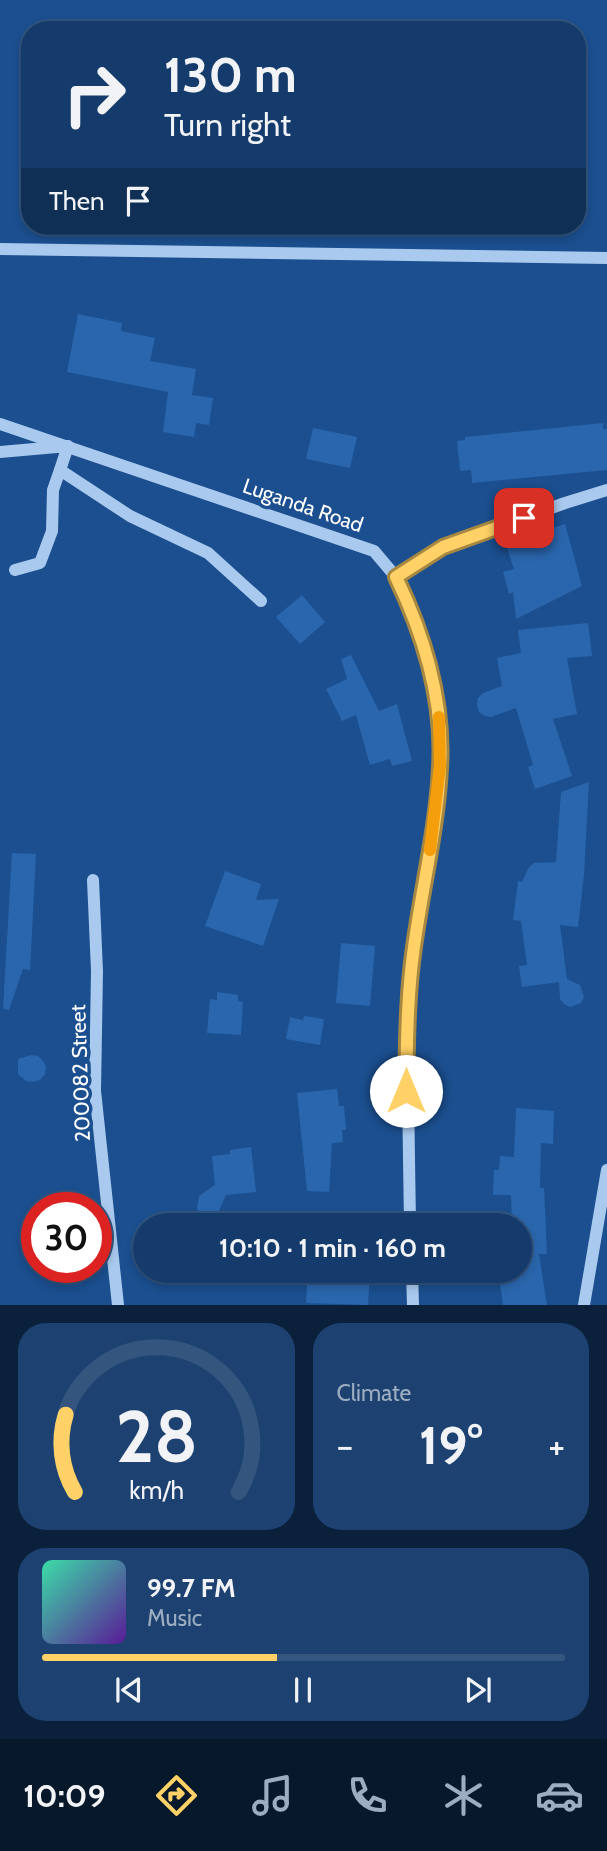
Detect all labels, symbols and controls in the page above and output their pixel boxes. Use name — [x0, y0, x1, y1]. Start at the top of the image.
text: 130 m — [164, 45, 297, 104]
icon: right — [49, 49, 140, 140]
text: Turn right — [164, 105, 291, 144]
icon: arrive — [119, 182, 157, 220]
text: Then — [49, 185, 105, 217]
street label: Luganda Road — [240, 473, 366, 537]
pin — [494, 488, 554, 548]
icon: arrive — [505, 499, 543, 537]
street label: 200082 Street — [65, 1004, 95, 1142]
position arrow — [369, 1054, 443, 1128]
speed limit sign: 30 — [21, 1192, 112, 1283]
text: 10:10 · 1 min · 160 m — [219, 1232, 446, 1264]
text: Climate — [337, 1379, 411, 1407]
text: 28 — [115, 1393, 197, 1481]
text: 19° — [419, 1414, 482, 1477]
text: − — [337, 1422, 353, 1469]
text: + — [548, 1422, 565, 1469]
text: km/h — [129, 1475, 184, 1505]
text: 99.7 FM — [147, 1572, 236, 1604]
text: Music — [147, 1604, 202, 1632]
icon: previous — [110, 1671, 148, 1709]
icon: pause — [284, 1671, 322, 1709]
icon: next — [459, 1671, 497, 1709]
icon: directions — [152, 1771, 201, 1820]
icon: music — [248, 1771, 297, 1820]
icon: phone — [343, 1771, 392, 1820]
icon: climate — [439, 1771, 488, 1820]
icon: car — [535, 1771, 584, 1820]
text: 10:09 — [23, 1776, 105, 1815]

